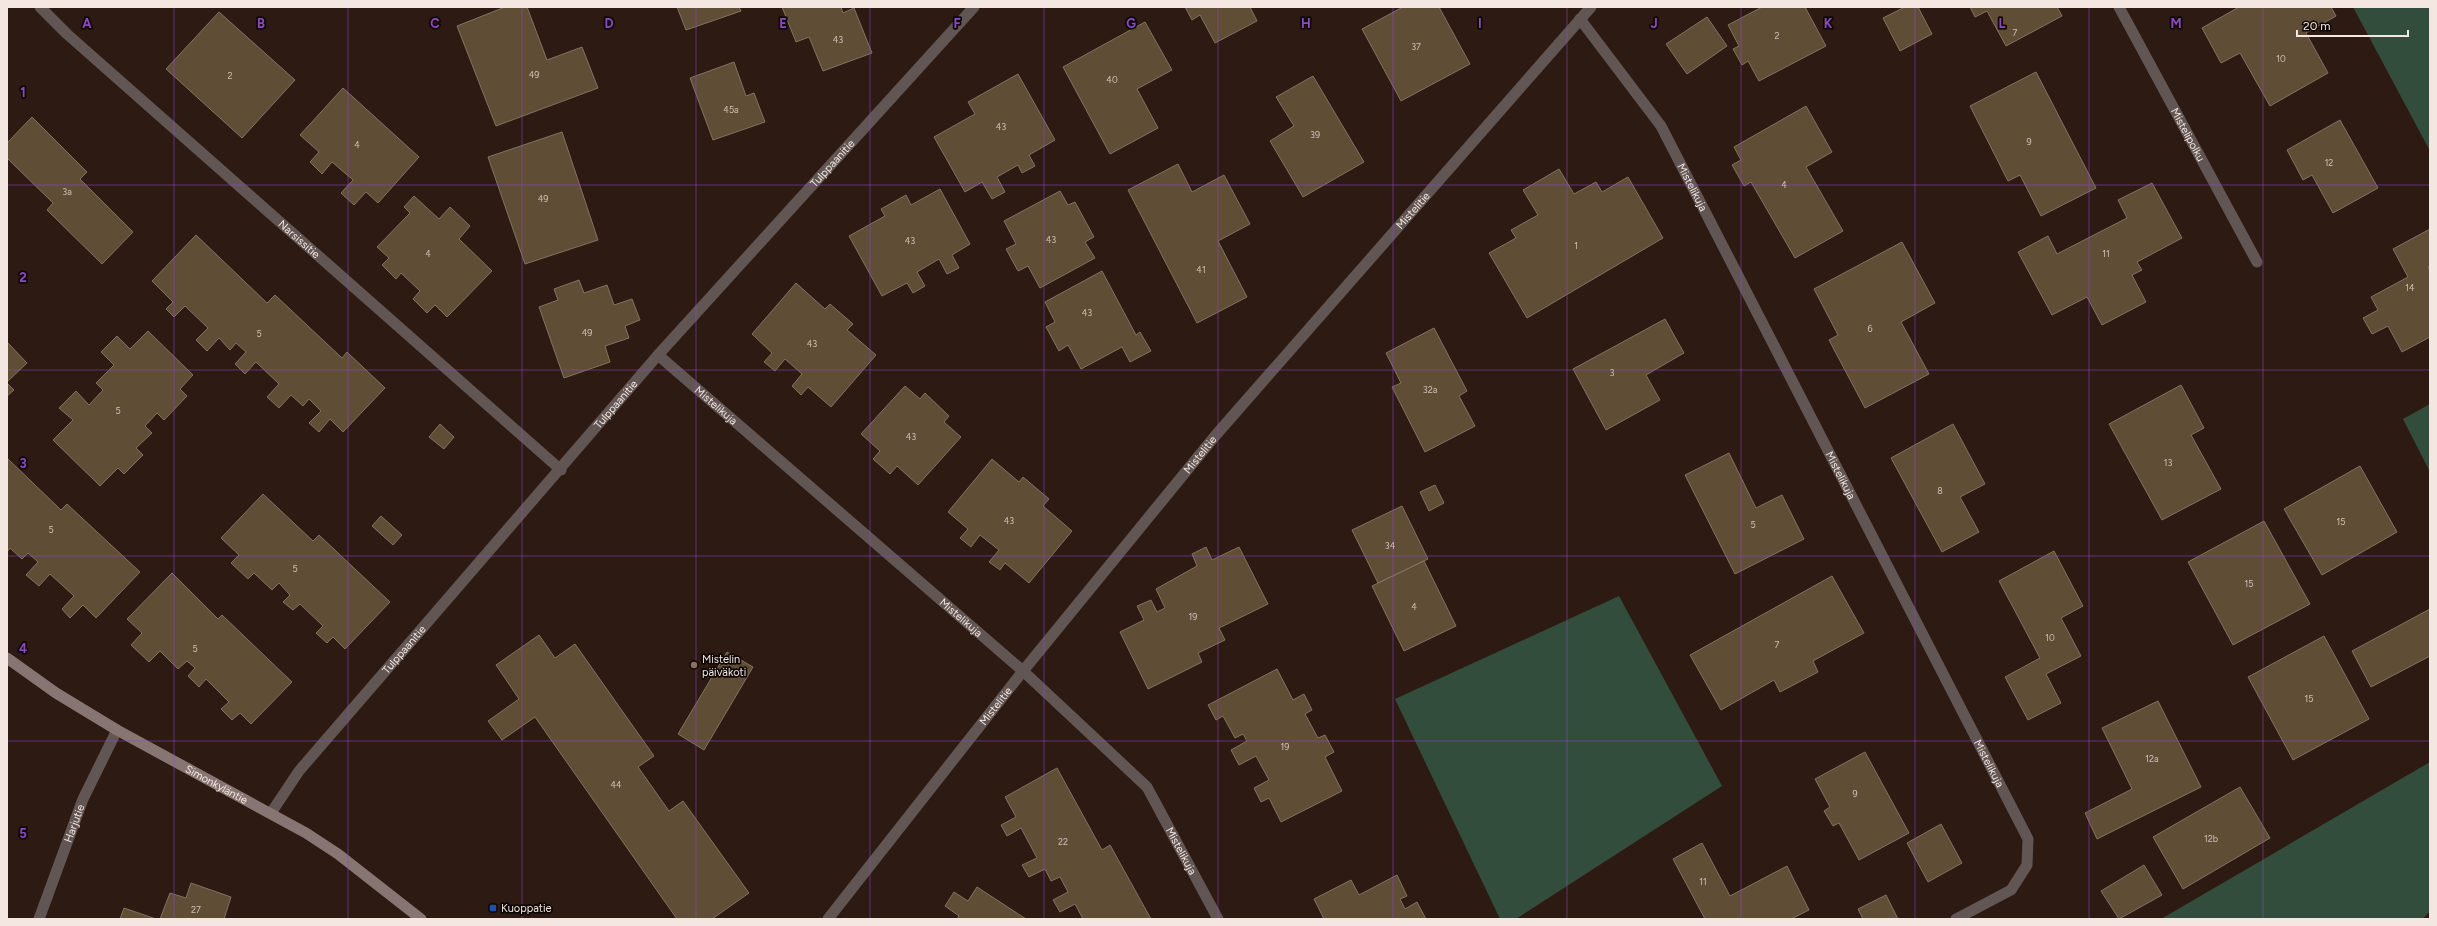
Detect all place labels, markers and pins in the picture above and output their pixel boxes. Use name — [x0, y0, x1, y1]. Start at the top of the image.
place label: Mistelin päiväkoti — [702, 653, 746, 679]
marker: Mistelin päiväkoti — [689, 660, 699, 670]
place label: Kuoppatie — [501, 902, 552, 915]
marker: Kuoppatie — [488, 903, 498, 913]

